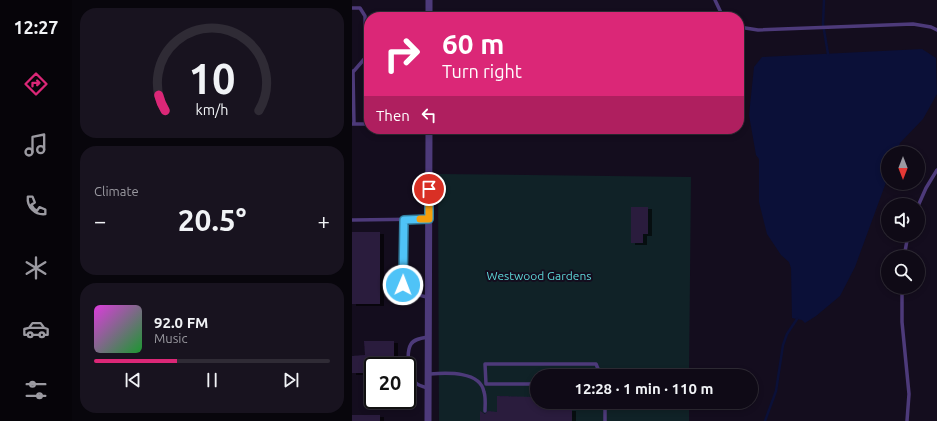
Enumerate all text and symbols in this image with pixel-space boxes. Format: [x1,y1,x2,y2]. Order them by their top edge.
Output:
text: 12:27 [13,17,59,37]
icon: right [376,28,428,80]
text: 60 m [442,28,504,59]
text: 10 [189,55,235,102]
text: Turn right [442,61,522,81]
icon: directions [22,70,50,98]
text: km/h [196,101,228,117]
icon: left [418,104,440,126]
text: Then [376,107,410,124]
icon: music [22,131,50,159]
north arrow [881,146,925,190]
map controls [881,146,925,294]
pin [412,172,446,206]
icon: arrive [418,178,440,200]
text: Climate [94,184,139,198]
icon: phone [22,192,50,220]
button: sound [881,198,925,242]
text: 20.5° [178,203,246,237]
text: − [94,208,106,233]
text: + [318,208,330,233]
button: search [881,250,925,294]
icon: climate [22,254,50,282]
position arrow [382,264,424,306]
park label: Westwood Gardens [487,269,591,282]
text: 92.0 FM [154,314,208,331]
icon: car [22,315,50,343]
text: Music [154,331,188,345]
speed limit sign: 20 [364,357,416,409]
icon: previous [122,369,144,391]
icon: pause [201,369,223,391]
icon: next [280,369,302,391]
icon: filters [22,376,50,404]
text: 12:28 · 1 min · 110 m [575,380,713,397]

